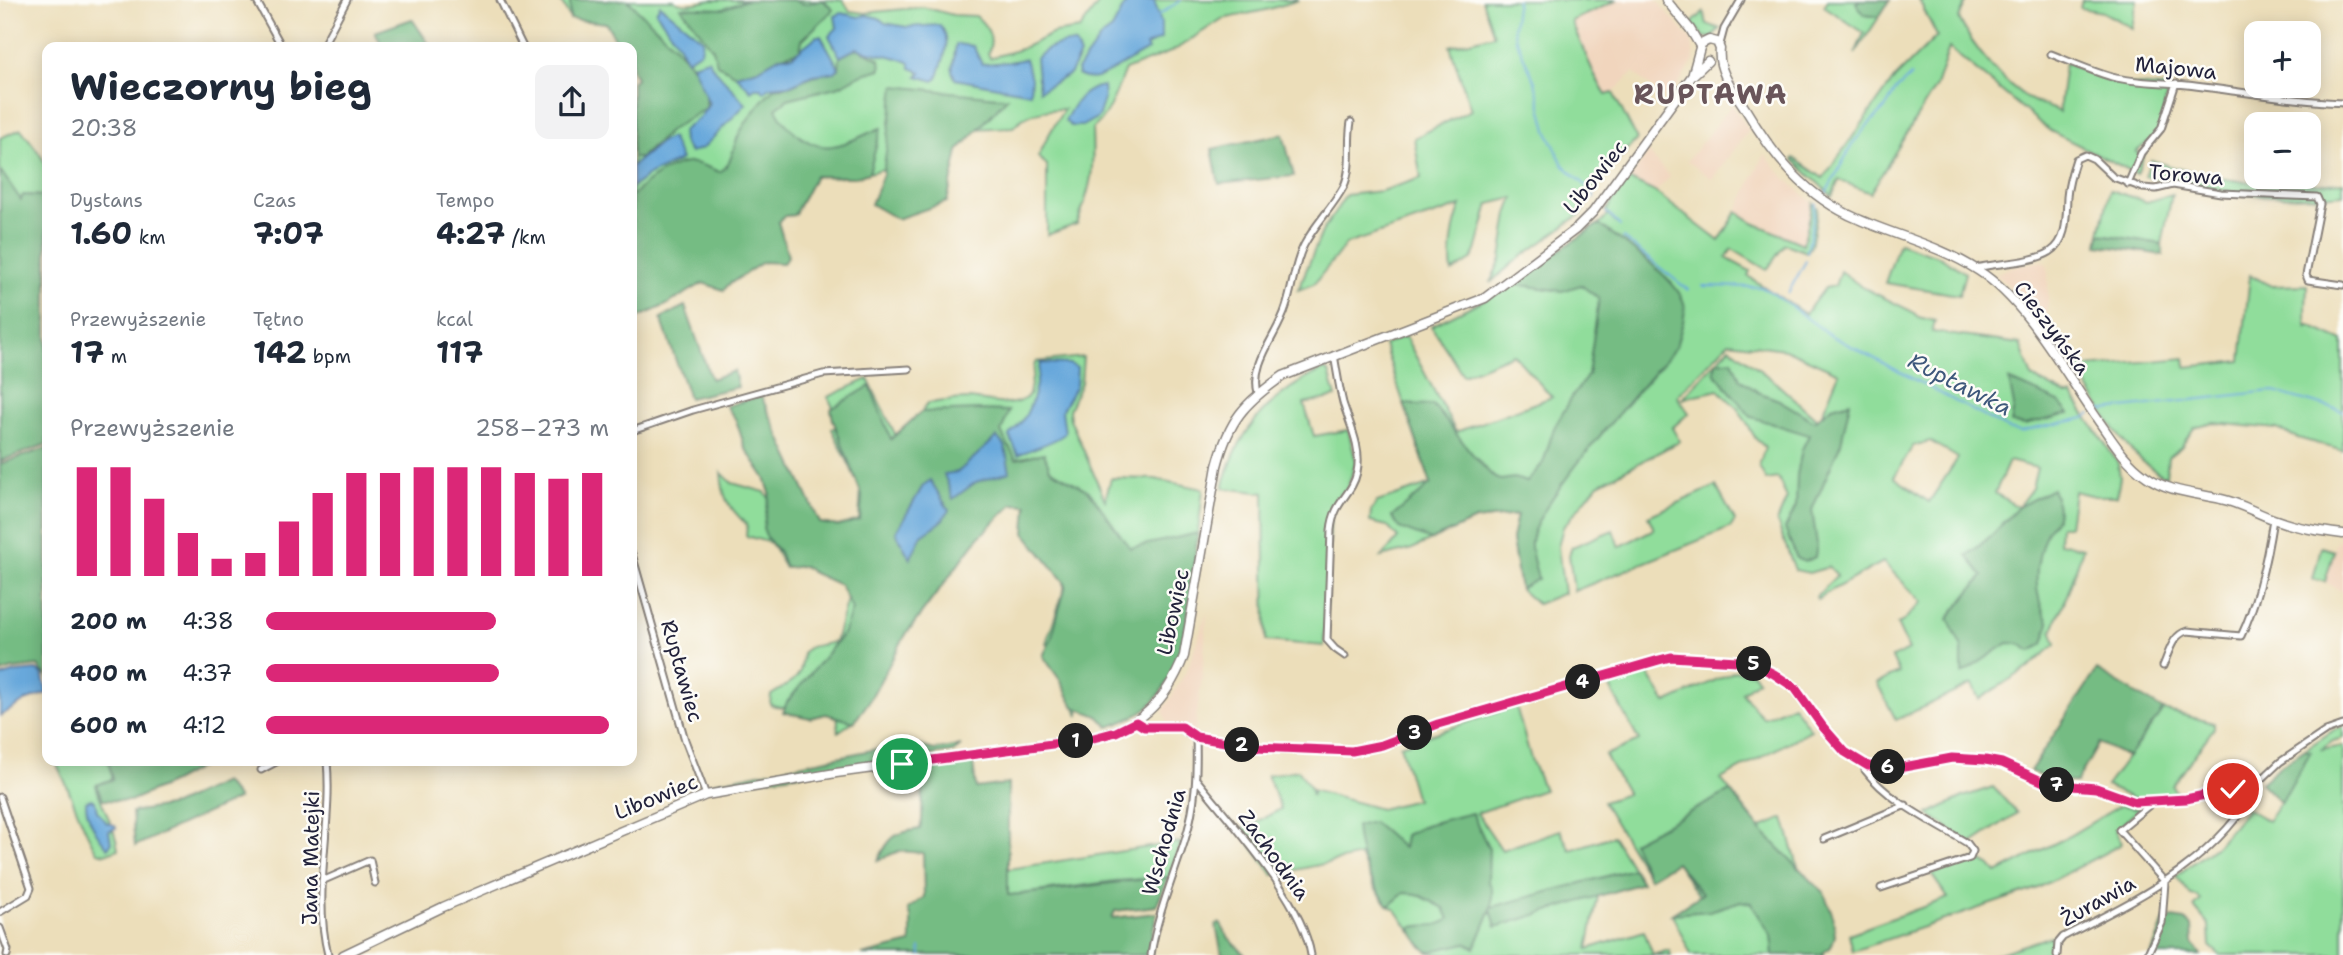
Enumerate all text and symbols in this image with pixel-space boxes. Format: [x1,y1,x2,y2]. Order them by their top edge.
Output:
map controls [2244,21,2321,189]
button: + [2244,21,2321,98]
street label: Majowa [2134,50,2218,86]
text: Wieczorny bieg [70,61,372,112]
button: share [535,65,609,139]
district label: RUPTAWA [1634,75,1788,113]
button: − [2244,112,2321,189]
text: 20:38 [70,113,138,143]
street label: Libowiec [1557,134,1633,220]
street label: Torowa [2147,158,2225,192]
text: Dystans [70,188,143,213]
text: Czas [253,188,296,213]
text: Tempo [436,188,495,213]
text: 1.60 [70,213,132,254]
text: 7:07 [253,213,324,254]
text: 4:27 [436,213,505,254]
text: km [132,225,166,250]
text: /km [505,225,546,250]
street label: Cieszyńska [2007,275,2097,381]
text: Przewyższenie [70,307,206,332]
text: Tętno [253,307,304,332]
text: kcal [436,307,473,332]
text: 17 [70,332,104,373]
text: 142 [253,332,306,373]
text: 117 [436,332,483,373]
text: m [104,344,127,369]
text: bpm [306,344,351,369]
water label: Ruptawka [1903,345,2017,423]
text: Przewyższenie [70,413,235,443]
text: 258–273 m [475,413,609,443]
street label: Libowiec [1150,566,1196,658]
text: 200 m [70,606,147,636]
text: 4:38 [182,606,234,636]
street label: Ruptawiec [654,617,710,725]
pin: 5 [1736,646,1772,682]
text: 5 [1748,651,1759,676]
text: 400 m [70,658,147,688]
text: 4:37 [182,658,232,688]
pin: 4 [1566,664,1600,700]
text: 4 [1576,669,1589,694]
text: 600 m [70,710,147,740]
text: 4:12 [182,710,226,740]
pin: 3 [1398,716,1432,750]
text: 3 [1408,720,1421,745]
pin: 1 [1058,724,1094,758]
text: 1 [1071,728,1080,753]
pin: 2 [1224,728,1260,762]
text: 2 [1235,732,1248,757]
pin [872,734,932,794]
icon: arrive [883,745,921,783]
pin: 6 [1870,750,1906,784]
text: 6 [1881,754,1894,779]
pin [2203,759,2263,819]
street label: Libowiec [610,768,702,826]
pin: 7 [2039,768,2074,802]
icon: check [2214,770,2252,808]
text: 7 [2050,772,2063,797]
street label: Wschodnia [1135,785,1193,899]
street label: Jana Matejki [296,790,326,926]
street label: Zachodnia [1232,804,1316,906]
street label: Żurawia [2055,869,2141,933]

